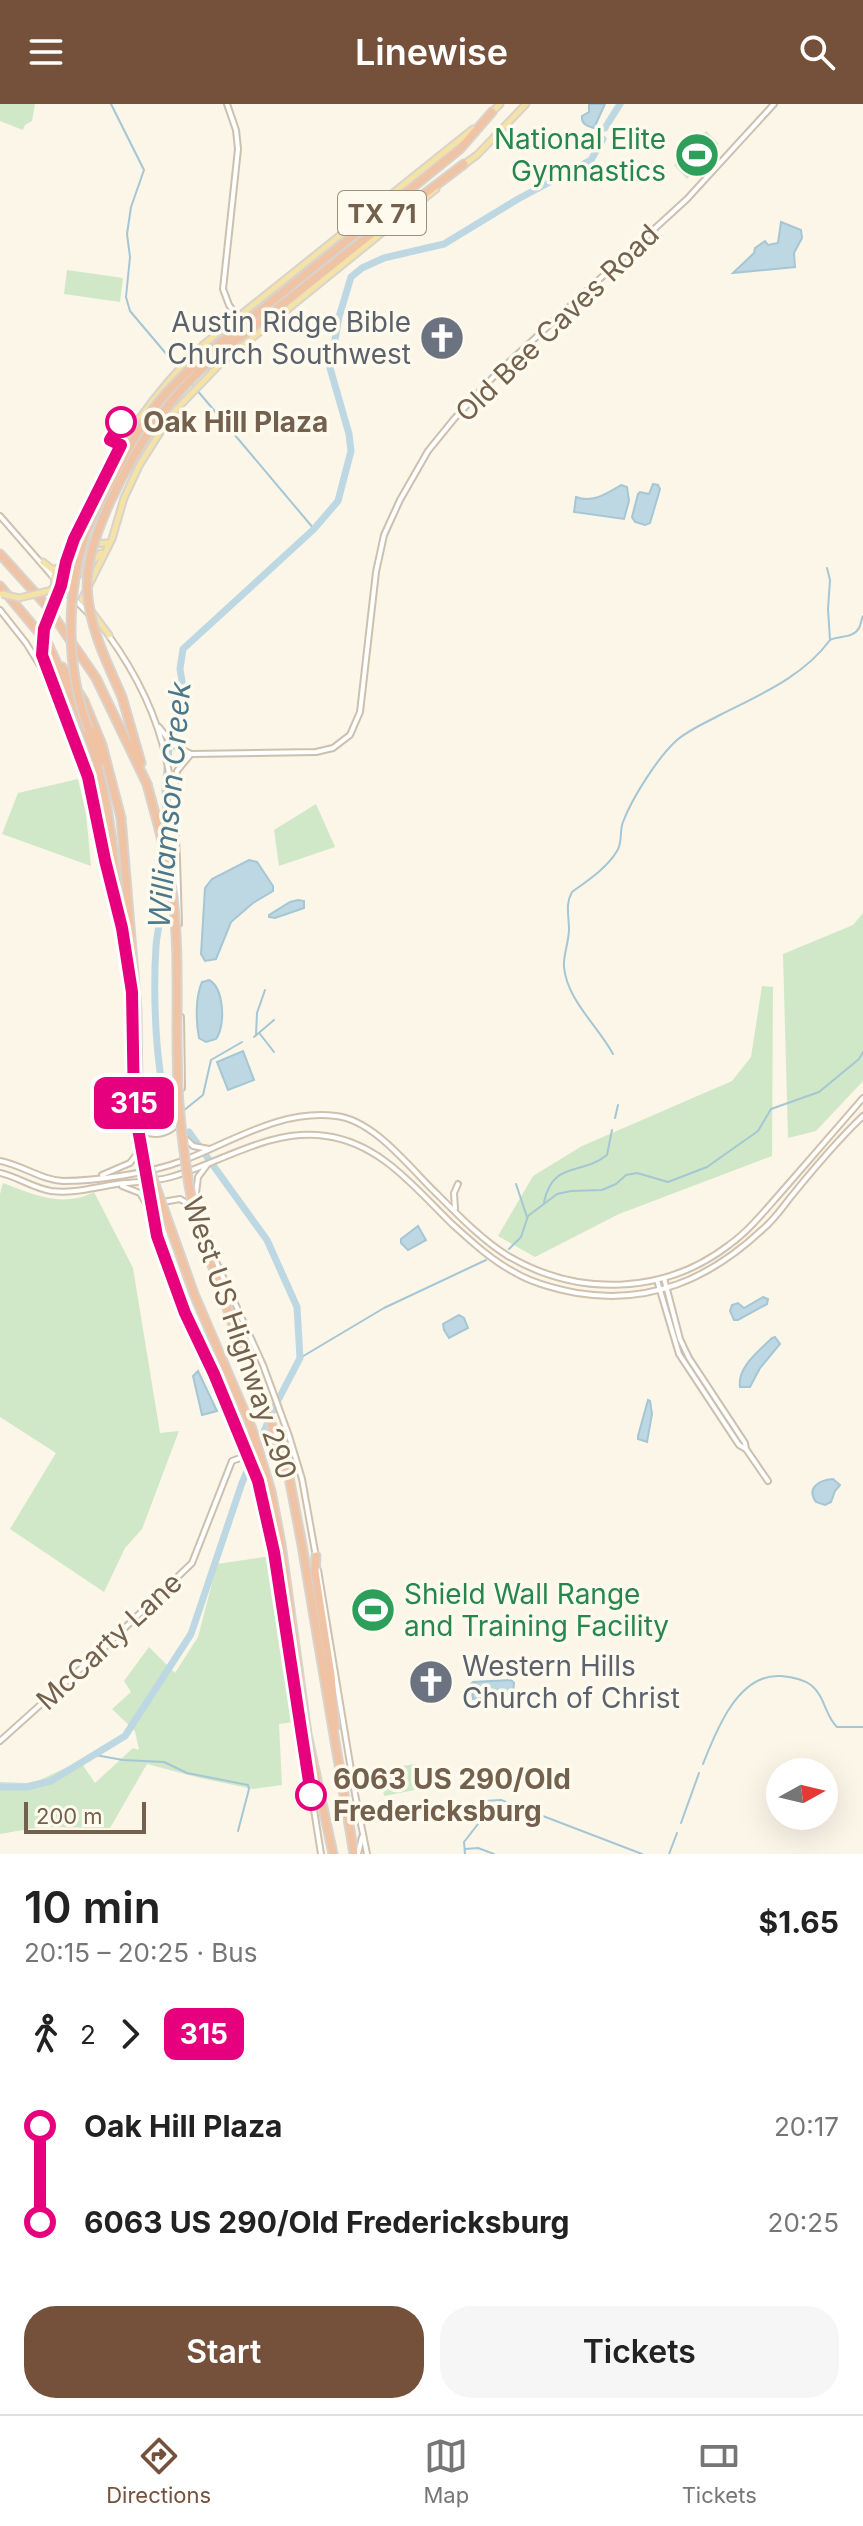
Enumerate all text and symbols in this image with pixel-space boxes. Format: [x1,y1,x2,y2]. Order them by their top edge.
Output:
icon: menu [24,30,68,74]
text: Linewise [355,30,508,74]
icon: search [795,30,839,74]
place label: National Elite Gymnastics [494,122,666,188]
sports icon: National Elite Gymnastics [673,131,721,179]
road number: TX 71 [338,191,426,235]
street label: Old Bee Caves Road [448,217,666,429]
place label: Austin Ridge Bible Church Southwest [167,305,411,371]
church icon: Austin Ridge Bible Church Southwest [418,314,466,362]
place label: Oak Hill Plaza [143,405,328,439]
marker: Oak Hill Plaza [106,407,136,437]
water label: Williamson Creek [140,680,198,930]
line badge: 315 [88,1077,180,1129]
text: 315 [110,1086,158,1120]
street label: West US Highway 290 [176,1192,304,1484]
street label: McCarty Lane [29,1565,189,1717]
place label: Shield Wall Range and Training Facility [404,1577,669,1643]
sports icon: Shield Wall Range and Training Facility [349,1586,397,1634]
place label: Western Hills Church of Christ [462,1649,680,1715]
church icon: Western Hills Church of Christ [407,1658,455,1706]
north arrow [766,1758,838,1830]
map controls [766,1758,838,1830]
place label: 6063 US 290/Old Fredericksburg [333,1762,571,1828]
marker: 6063 US 290/Old Fredericksburg [296,1780,326,1810]
scale bar [24,1798,146,1834]
text: 200 m [36,1803,103,1829]
text: 10 min [24,1880,161,1934]
text: $1.65 [759,1904,839,1940]
text: 20:15 – 20:25 · Bus [24,1937,257,1968]
icon: walk [24,2012,68,2056]
icon: forward [108,2012,152,2056]
text: 315 [180,2017,228,2051]
text: 2 [80,2019,96,2050]
text: Oak Hill Plaza [84,2108,283,2144]
text: 20:17 [774,2111,839,2142]
text: 6063 US 290/Old Fredericksburg [84,2204,570,2240]
text: 20:25 [768,2207,839,2238]
button: Start [24,2306,424,2398]
button: Tickets [440,2306,839,2398]
tab: Directions [106,2434,211,2508]
tab: Map [424,2434,469,2508]
tab: Tickets [682,2434,757,2508]

